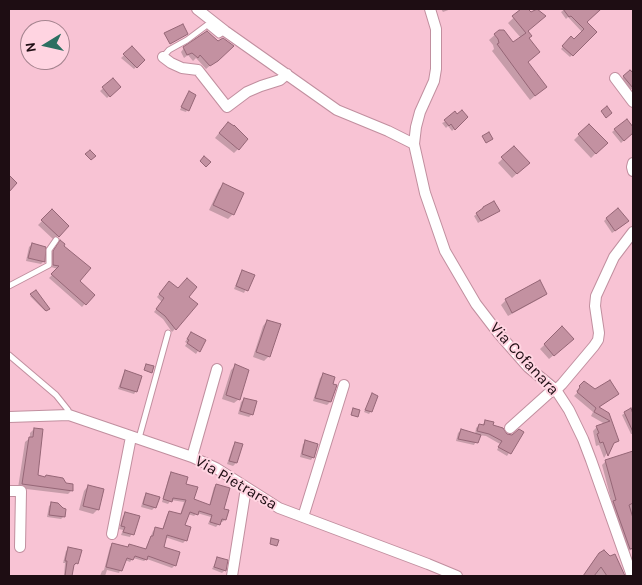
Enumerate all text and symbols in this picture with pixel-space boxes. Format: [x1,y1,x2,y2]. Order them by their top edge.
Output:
north arrow [20,20,70,70]
text: N [21,41,40,54]
street label: Via Cofanara [486,319,562,399]
street label: Via Pietrarsa [191,452,281,514]

